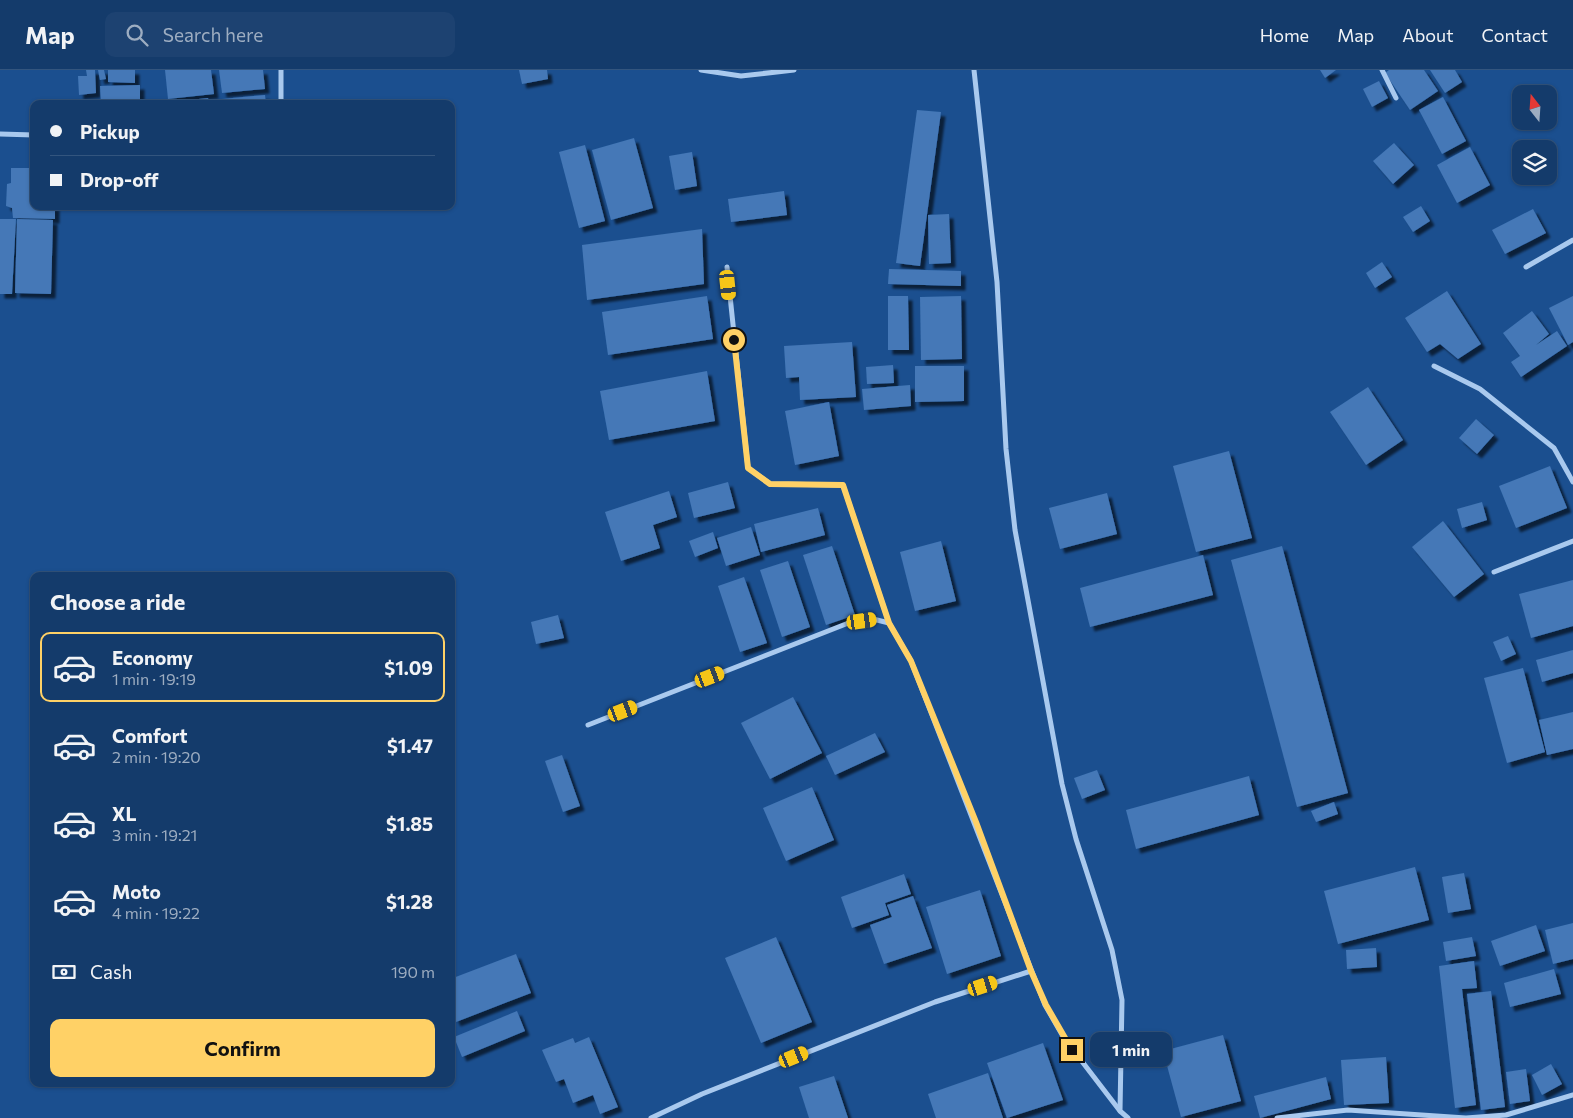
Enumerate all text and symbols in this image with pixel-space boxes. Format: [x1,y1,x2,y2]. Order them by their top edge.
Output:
search box [105,12,455,57]
text: Map [25,20,75,49]
icon: search [123,21,151,49]
text: Search here [163,23,263,46]
text: Home [1260,24,1309,46]
text: Map [1337,24,1374,46]
text: About [1402,24,1454,46]
text: Contact [1482,24,1548,46]
north arrow [1512,85,1558,130]
map controls [1512,85,1557,185]
text: Pickup [80,120,140,143]
button: layers [1512,140,1557,185]
text: Drop-off [80,168,159,191]
car [718,269,737,301]
route start [723,329,745,351]
text: Choose a ride [50,588,185,615]
car [846,611,877,631]
icon: car [52,645,97,690]
text: Economy [112,646,193,669]
text: $1.09 [384,656,433,679]
car [693,665,726,689]
text: 1 min · 19:19 [112,669,196,688]
car [606,699,639,723]
icon: car [52,723,97,768]
text: Comfort [112,724,188,747]
text: $1.47 [387,734,433,757]
text: 2 min · 19:20 [112,747,201,766]
icon: car [52,801,97,846]
text: XL [112,802,137,825]
text: $1.85 [386,812,433,835]
text: 3 min · 19:21 [112,825,197,844]
icon: car [52,879,97,924]
text: Moto [112,880,161,903]
text: $1.28 [386,890,433,913]
text: 4 min · 19:22 [112,903,200,922]
icon: cash [50,958,78,986]
text: Cash [90,960,132,983]
text: 190 m [391,962,435,981]
car [966,974,999,998]
button: Confirm [50,1019,435,1077]
callout: 1 min [1090,1032,1172,1068]
route end [1061,1039,1083,1061]
text: 1 min [1112,1040,1150,1059]
car [777,1044,810,1070]

